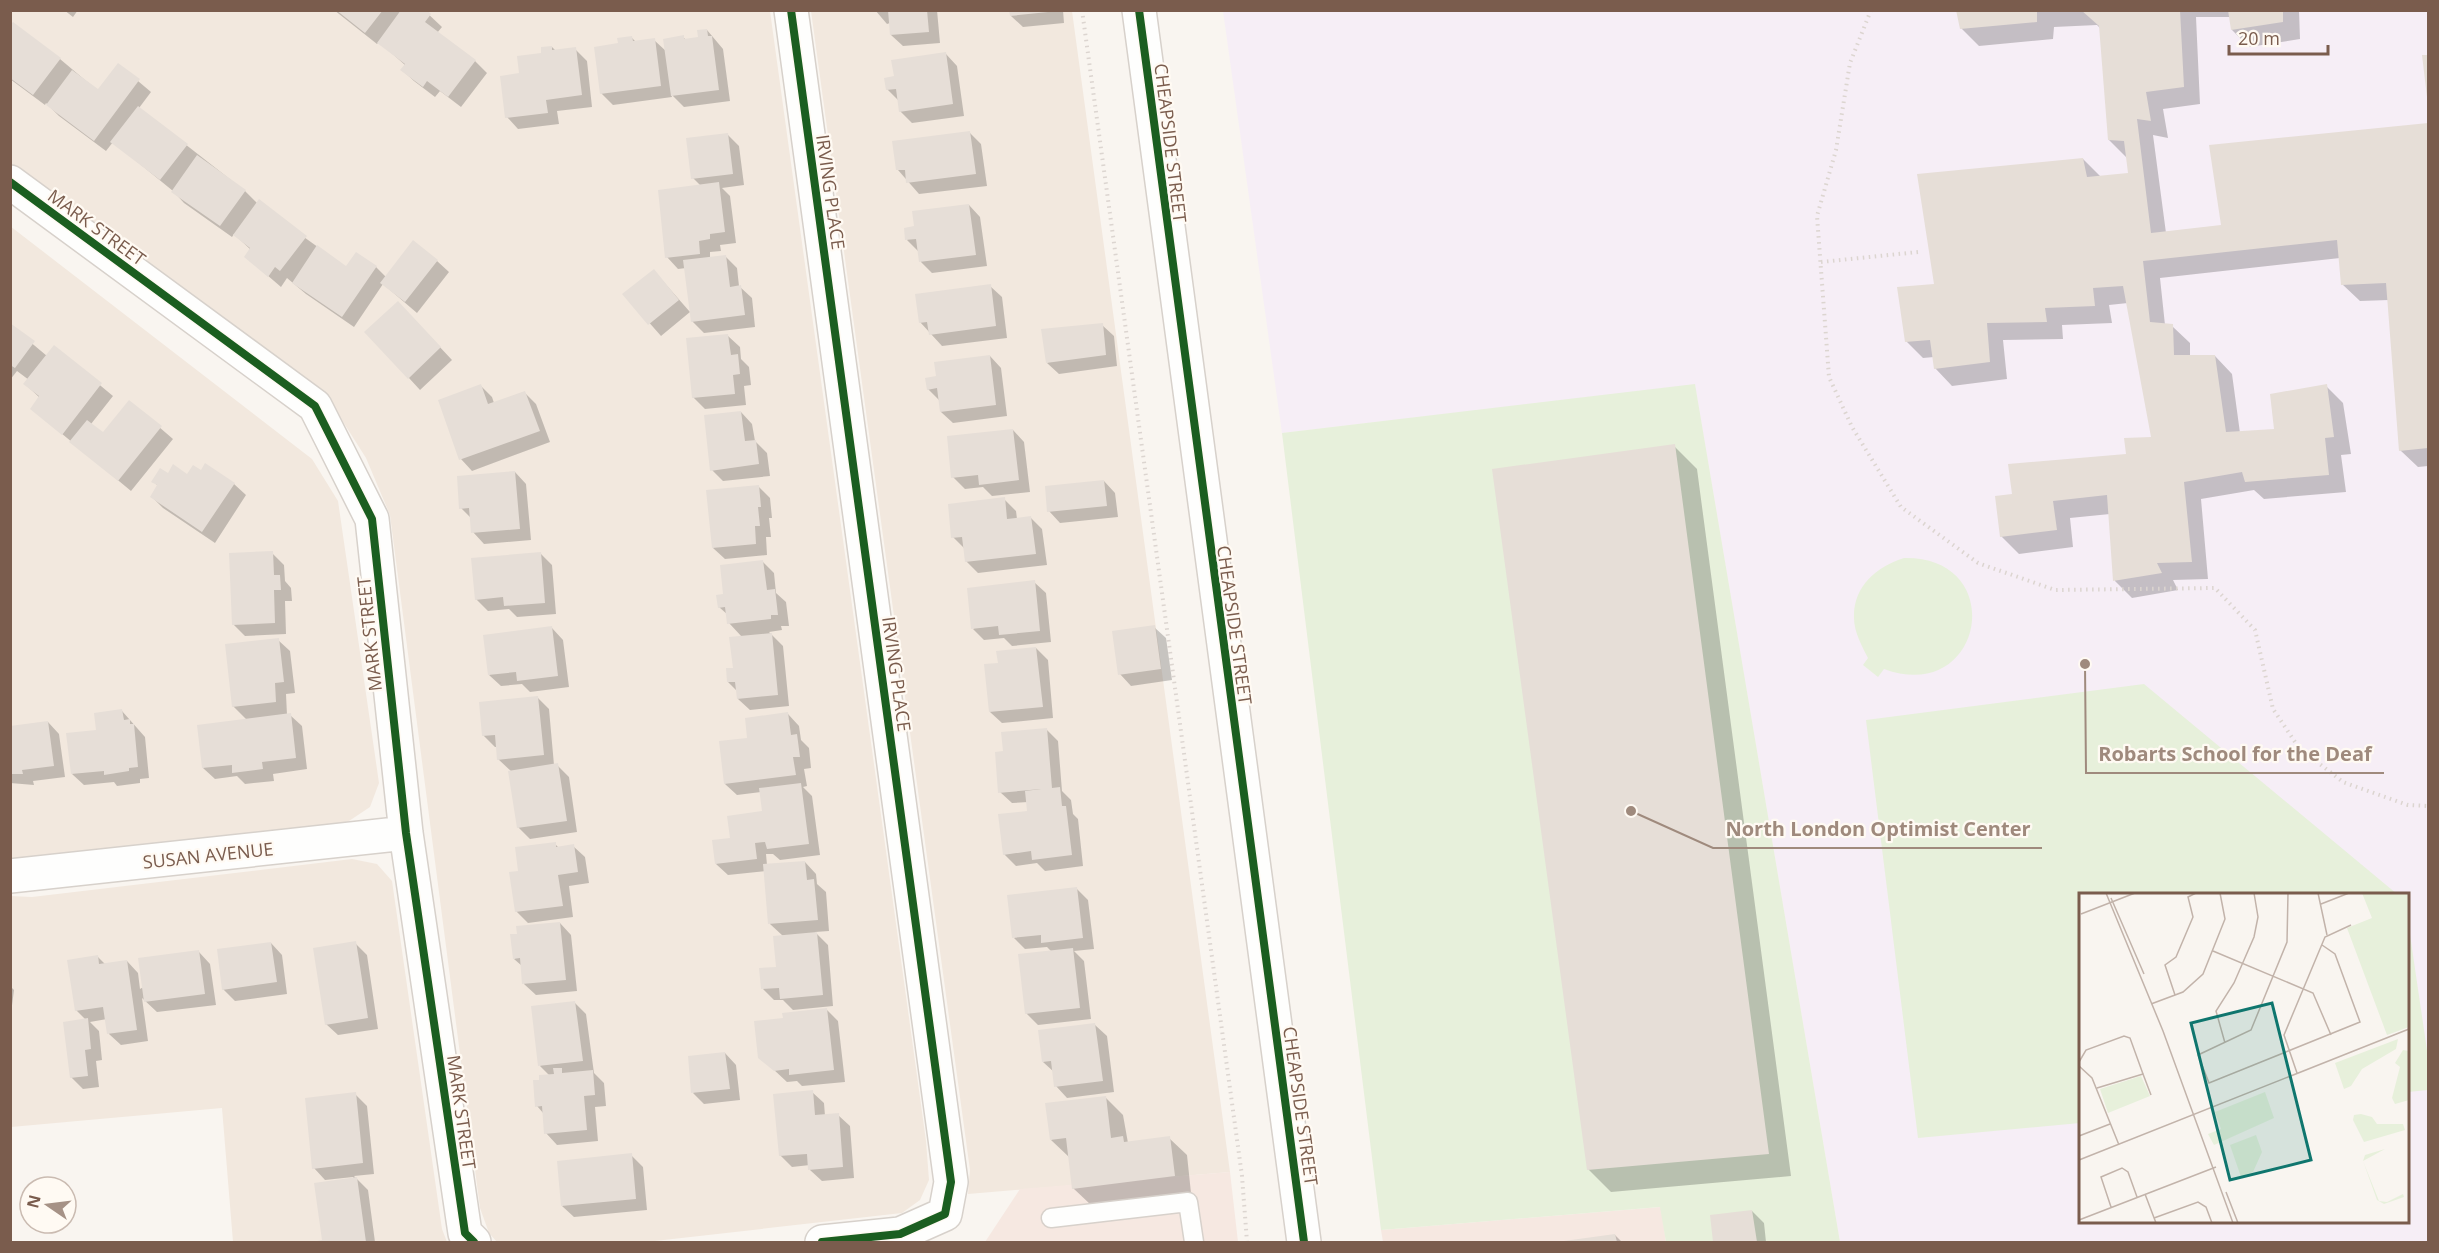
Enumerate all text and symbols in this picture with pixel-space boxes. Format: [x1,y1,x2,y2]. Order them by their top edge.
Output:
scale bar [2229,18,2328,56]
text: 20 m [2238,26,2280,50]
street label: CHEAPSIDE STREET [1149,62,1193,224]
street label: IRVING PLACE [811,133,851,251]
street label: MARK STREET [43,183,151,271]
street label: CHEAPSIDE STREET [1212,544,1258,706]
street label: MARK STREET [351,575,387,693]
street label: IRVING PLACE [877,615,917,733]
callout: Robarts School for the Deaf [2086,735,2384,773]
text: Robarts School for the Deaf [2098,740,2373,767]
callout: North London Optimist Center [1713,810,2042,848]
text: North London Optimist Center [1725,815,2031,842]
street label: SUSAN AVENUE [141,836,275,874]
inset map [2079,893,2409,1223]
street label: CHEAPSIDE STREET [1278,1025,1324,1187]
street label: MARK STREET [442,1053,482,1171]
north arrow [18,1175,78,1235]
text: N [21,1192,46,1210]

